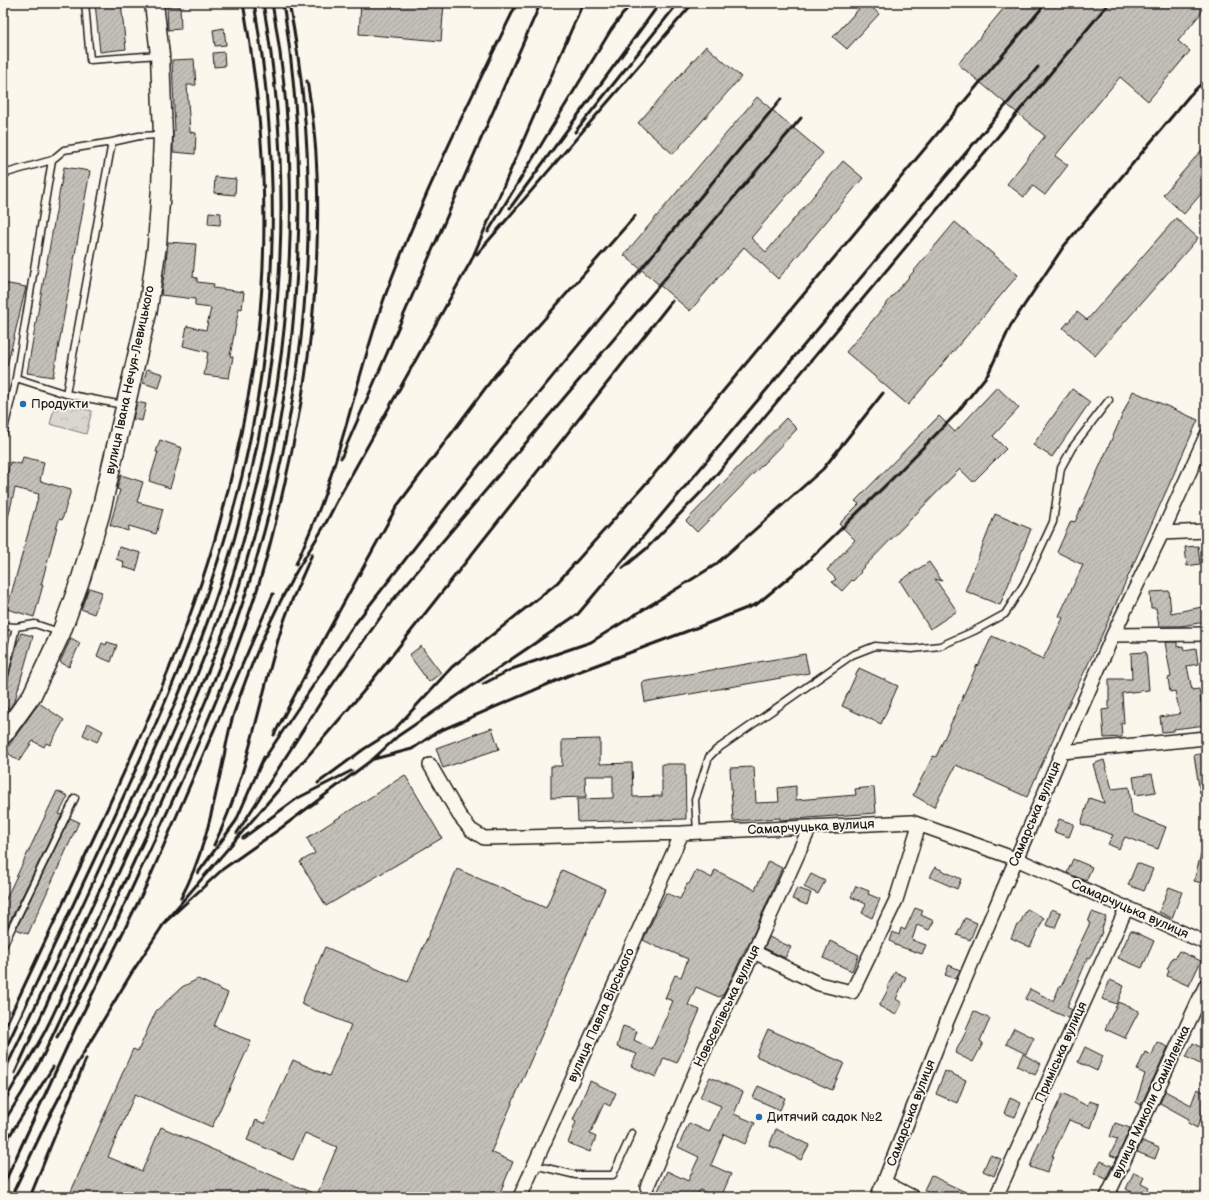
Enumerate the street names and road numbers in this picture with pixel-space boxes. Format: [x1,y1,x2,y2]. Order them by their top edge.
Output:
street label: вулиця Івана Нечуя-Левицького [102,284,158,476]
street label: Самарська вулиця [1006,759,1064,869]
street label: Самарчуцька вулиця [747,816,875,838]
street label: Самарчуцька вулиця [1069,876,1191,942]
street label: Новоселівська вулиця [690,942,764,1070]
street label: вулиця Павла Вірського [564,945,638,1085]
street label: Приміська вулиця [1032,999,1090,1105]
street label: вулиця Миколи Самійленка [1108,1022,1194,1181]
street label: Самарська вулиця [883,1057,939,1169]

